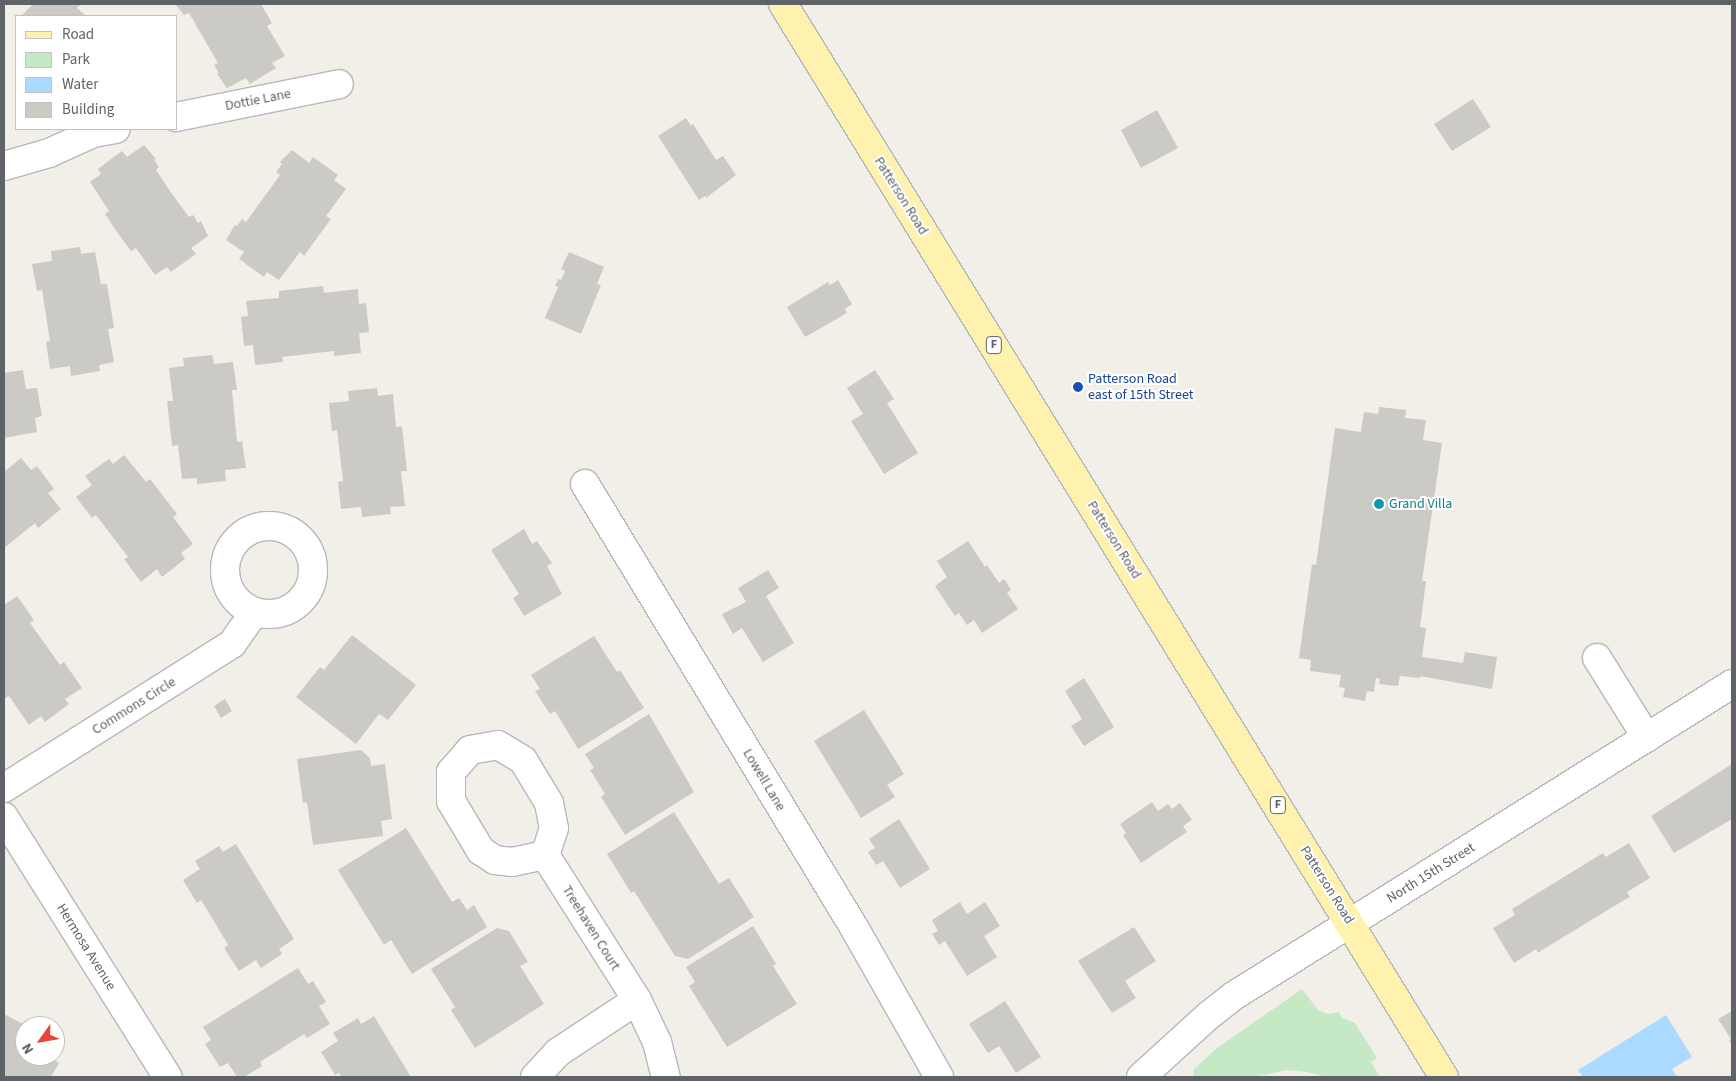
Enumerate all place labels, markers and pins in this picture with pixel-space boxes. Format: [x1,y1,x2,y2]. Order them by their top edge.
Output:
place label: Patterson Road east of 15th Street [1088,371,1194,404]
marker: Patterson Road east of 15th Street [1072,381,1084,393]
place label: Grand Villa [1389,496,1452,512]
marker: Grand Villa [1373,498,1385,510]

